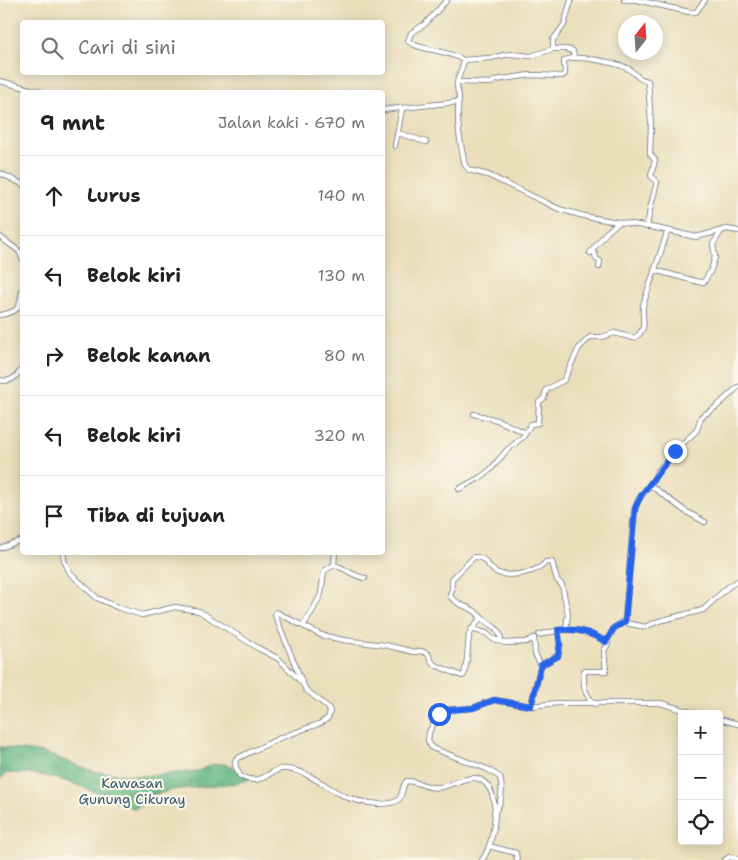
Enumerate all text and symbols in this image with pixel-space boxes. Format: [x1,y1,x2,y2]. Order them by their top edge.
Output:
north arrow [618,15,663,60]
search box [20,20,385,75]
icon: search [38,34,66,62]
text: Cari di sini [78,35,176,60]
text: 9 mnt [40,109,105,137]
text: Jalan kaki · 670 m [218,112,365,133]
icon: ahead [40,182,68,210]
text: Lurus [87,183,141,208]
text: 140 m [318,185,365,206]
icon: left [40,262,68,290]
text: Belok kiri [87,263,181,288]
text: 130 m [318,265,365,286]
icon: right [40,342,68,370]
text: Belok kanan [87,343,211,368]
text: 80 m [324,345,365,366]
icon: left [40,422,68,450]
text: Belok kiri [87,423,181,448]
text: 320 m [314,425,365,446]
route end [664,440,687,463]
icon: arrive [40,502,68,530]
text: Tiba di tujuan [87,503,225,528]
route start [428,703,451,726]
map controls [678,710,723,845]
button: + [678,710,723,755]
button: − [678,755,723,800]
park label: Kawasan Gunung Cikuray [78,774,186,808]
button: locate [678,800,723,845]

